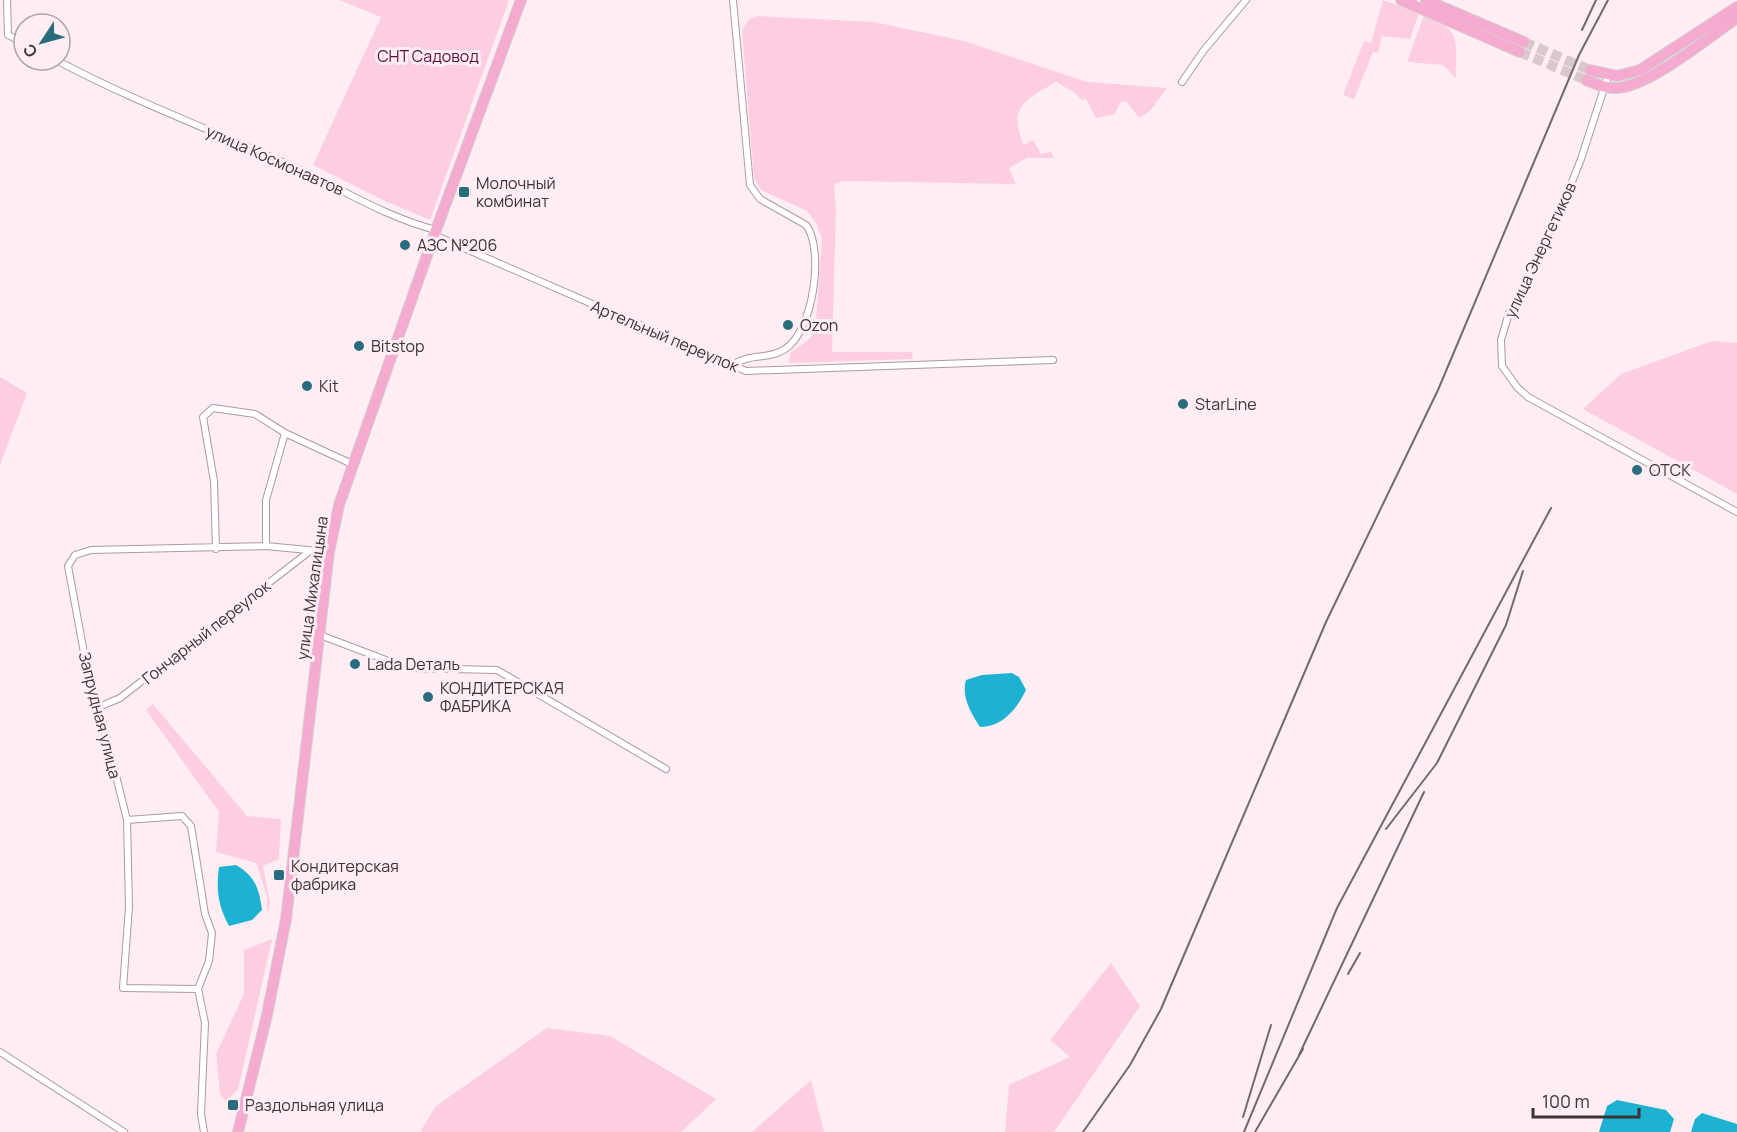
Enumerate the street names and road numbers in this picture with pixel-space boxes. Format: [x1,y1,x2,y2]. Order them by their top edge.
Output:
street label: улица Космонавтов [202,120,348,201]
street label: улица Энергетиков [1499,178,1581,322]
street label: Артельный переулок [588,295,743,378]
street label: улица Михалицына [291,515,333,661]
street label: Гончарный переулок [137,574,276,689]
street label: Запрудная улица [74,649,126,781]

